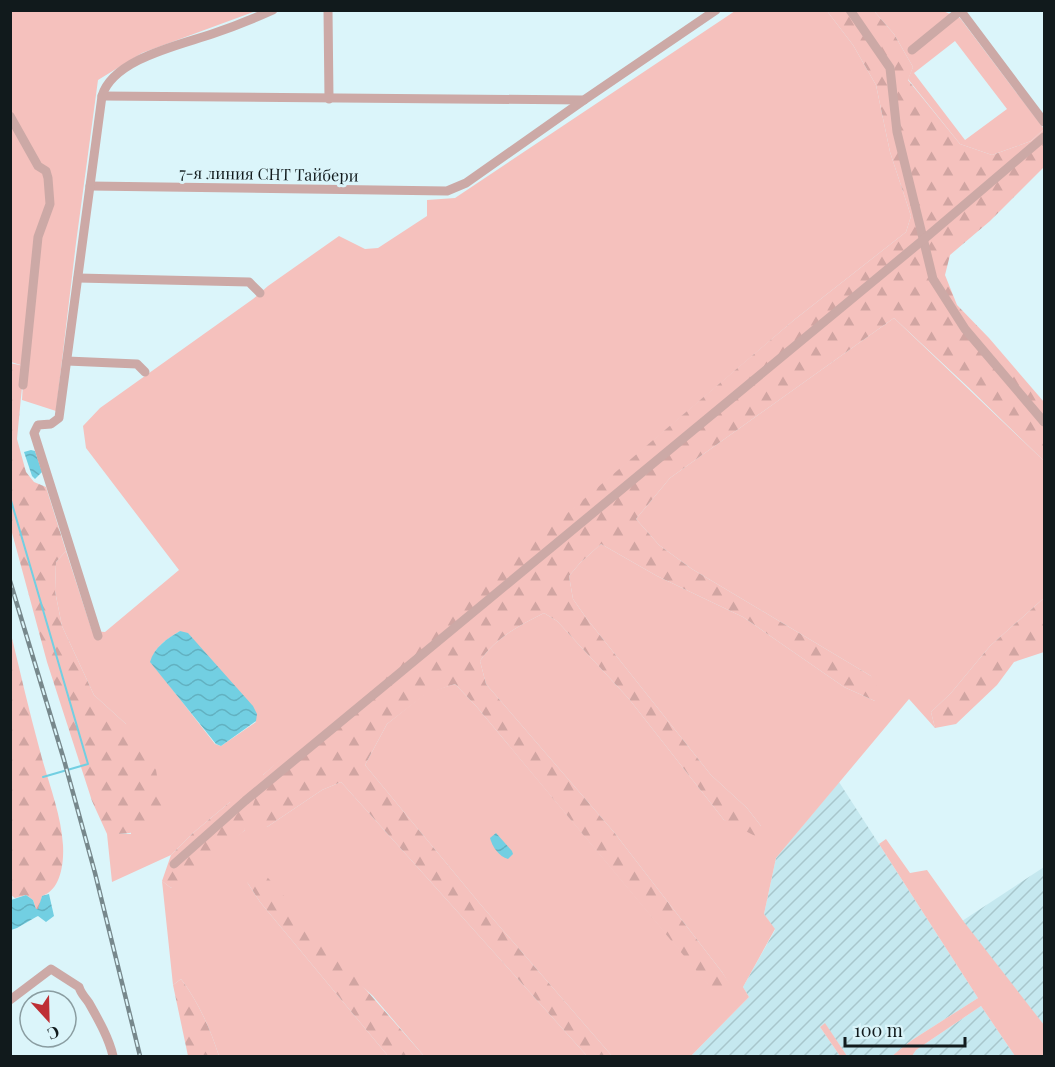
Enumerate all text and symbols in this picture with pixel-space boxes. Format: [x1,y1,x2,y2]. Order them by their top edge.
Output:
street label: 7-я линия СНТ Тайбери [179,161,359,186]
north arrow [18,989,78,1049]
scale bar [845,1010,965,1048]
text: 100 m [854,1018,903,1042]
text: С [45,1022,63,1045]

